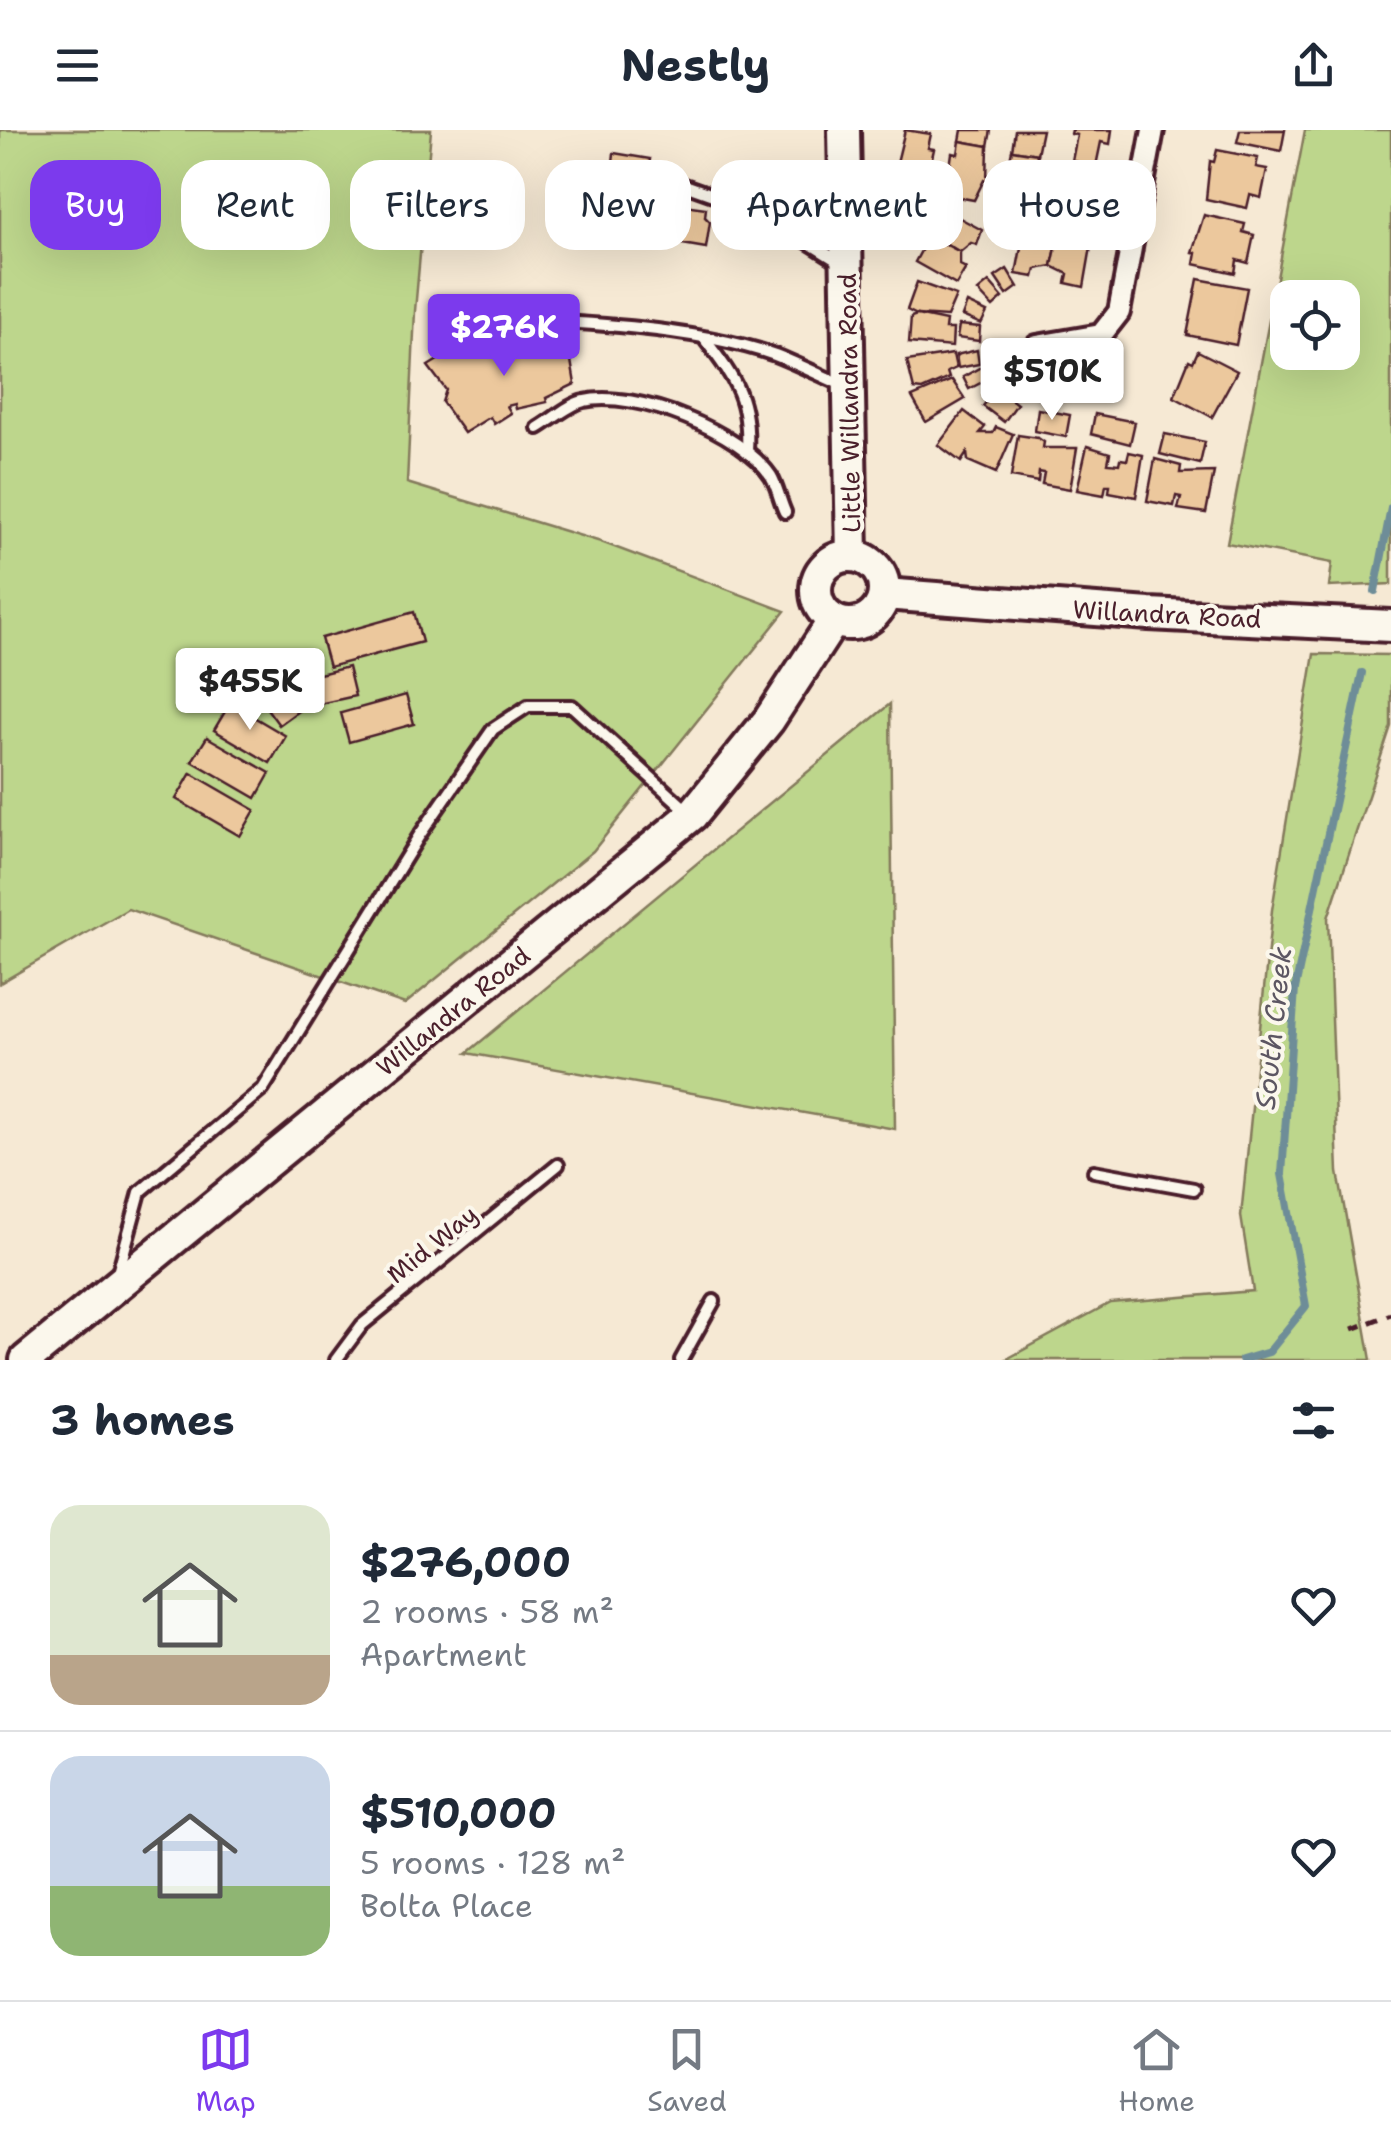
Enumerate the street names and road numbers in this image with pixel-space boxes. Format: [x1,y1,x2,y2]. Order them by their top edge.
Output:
street label: Little Willandra Road [830,273,868,533]
street label: Willandra Road [1072,592,1262,636]
street label: Willandra Road [369,938,537,1084]
street label: Mid Way [379,1197,485,1291]

